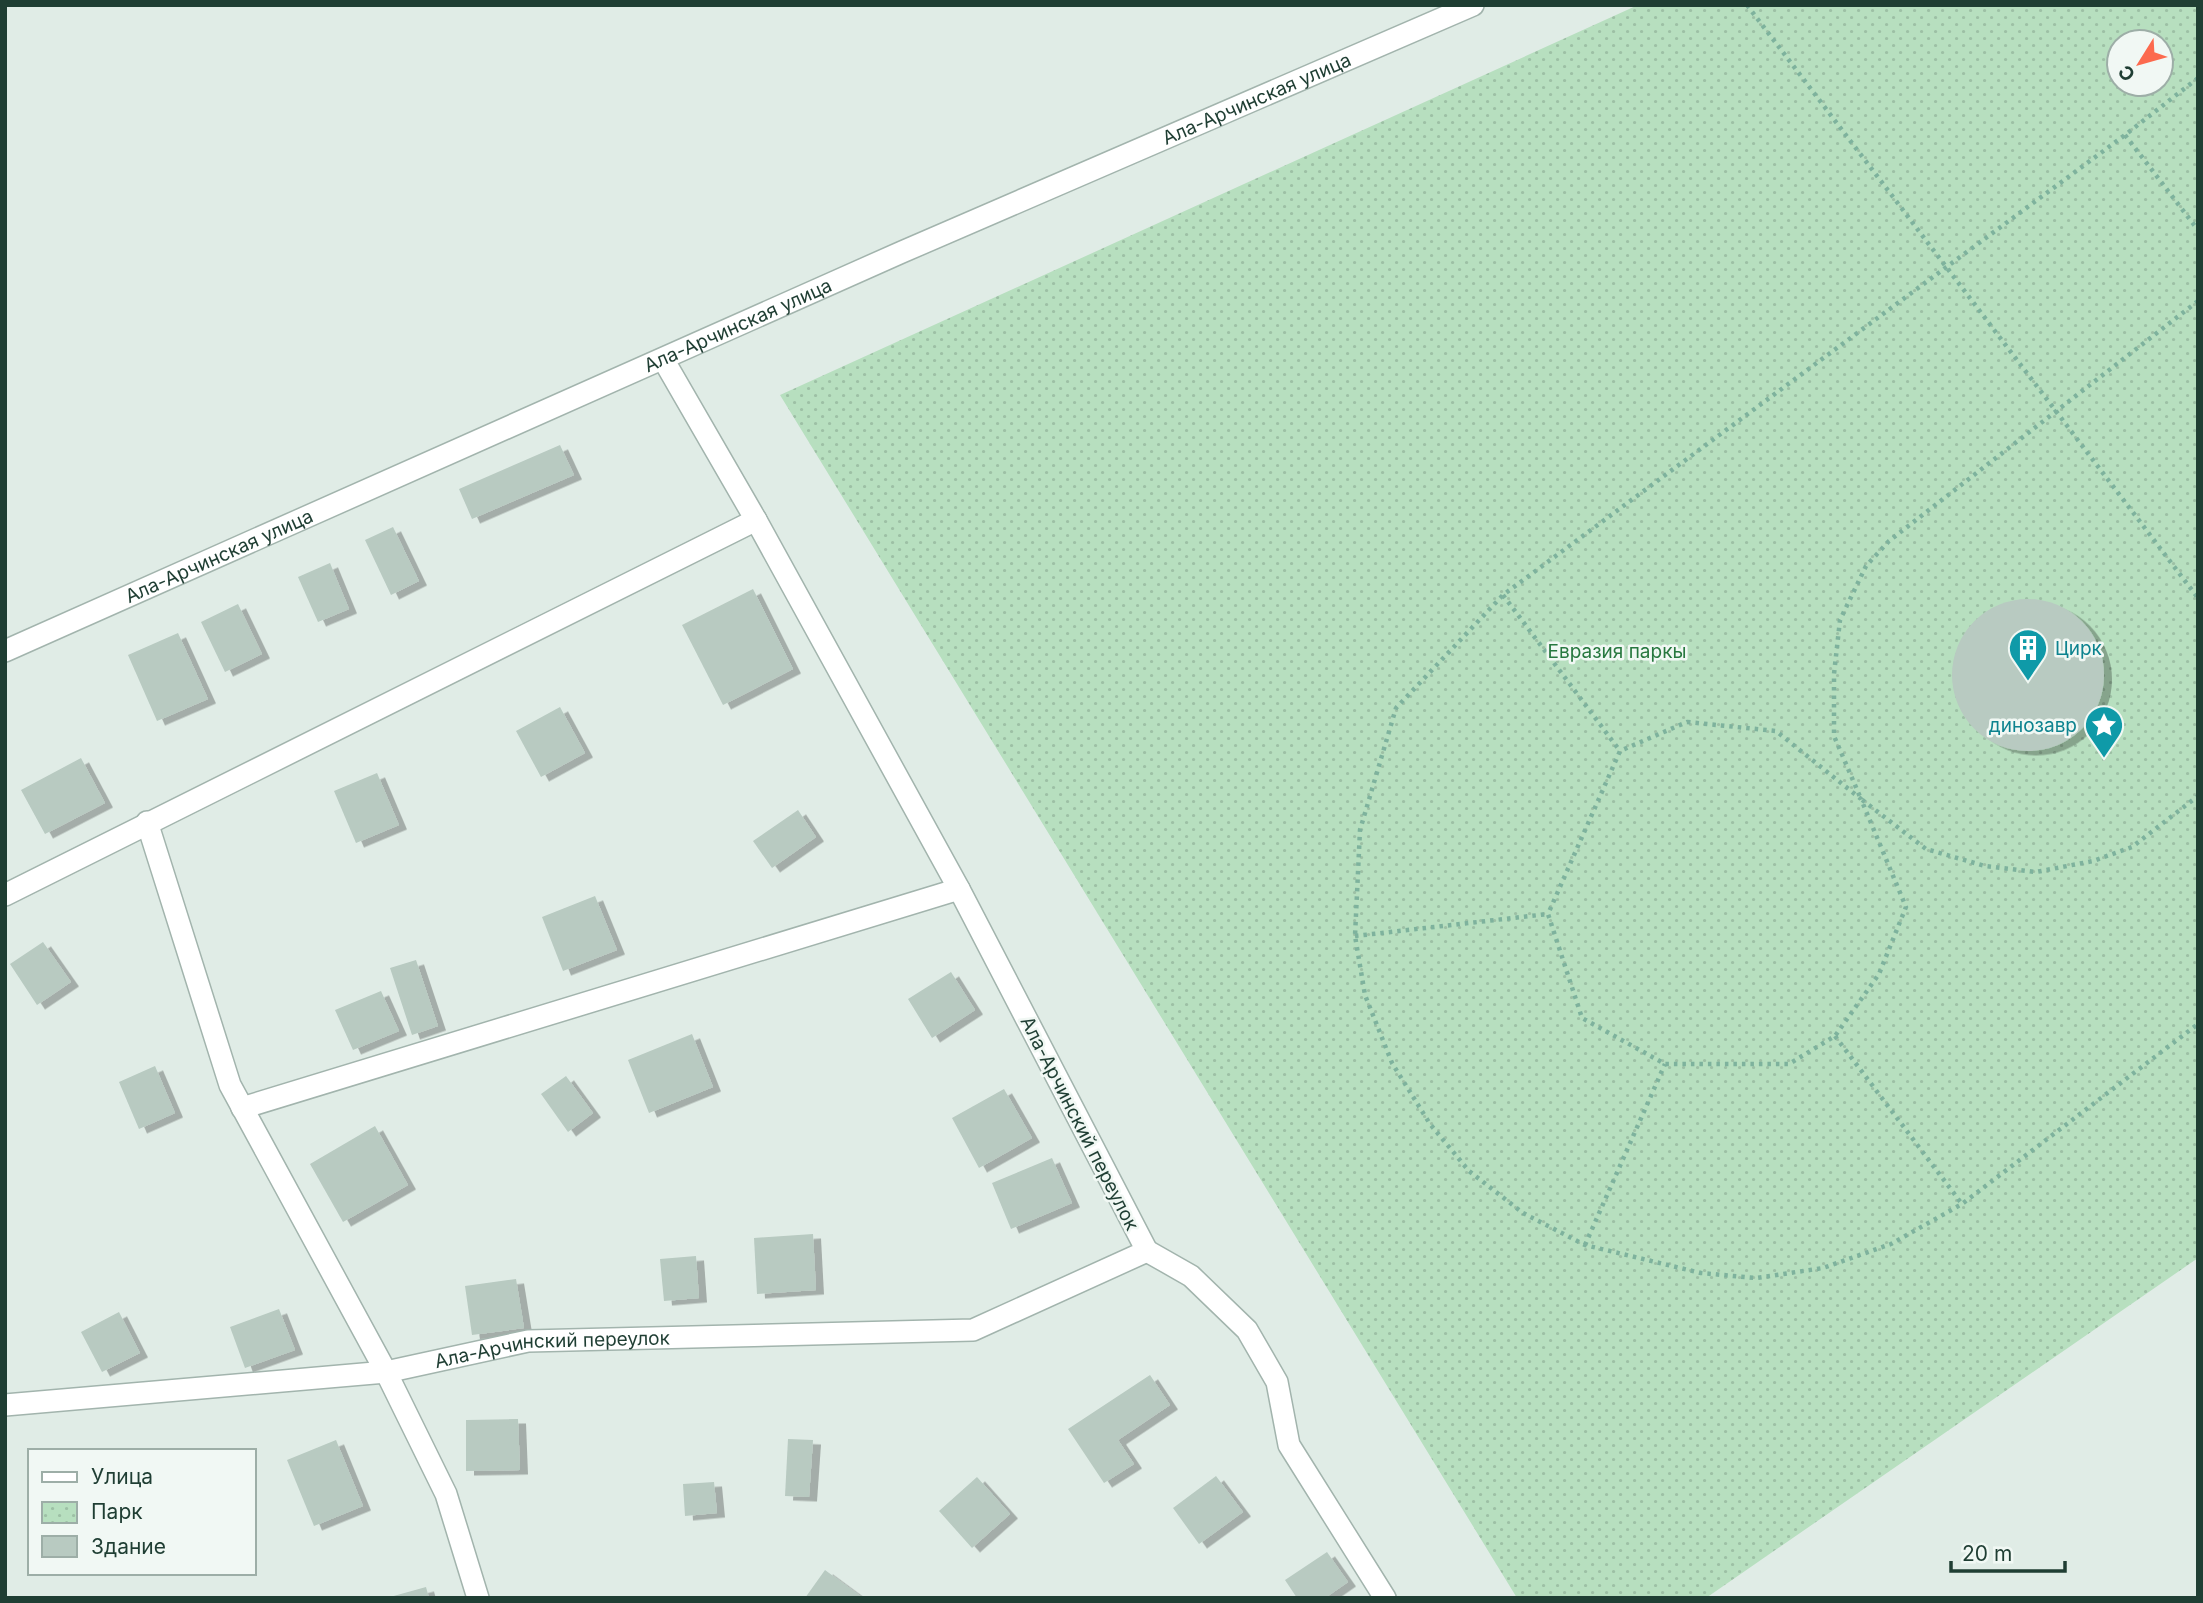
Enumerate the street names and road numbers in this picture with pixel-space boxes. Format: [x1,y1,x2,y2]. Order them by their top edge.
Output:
street label: Ала-Арчинская улица [1159,48,1354,150]
street label: Ала-Арчинская улица [641,274,835,377]
street label: Ала-Арчинская улица [122,505,316,608]
street label: Ала-Арчинский переулок [1015,1012,1144,1235]
street label: Ала-Арчинский переулок [432,1326,671,1373]

